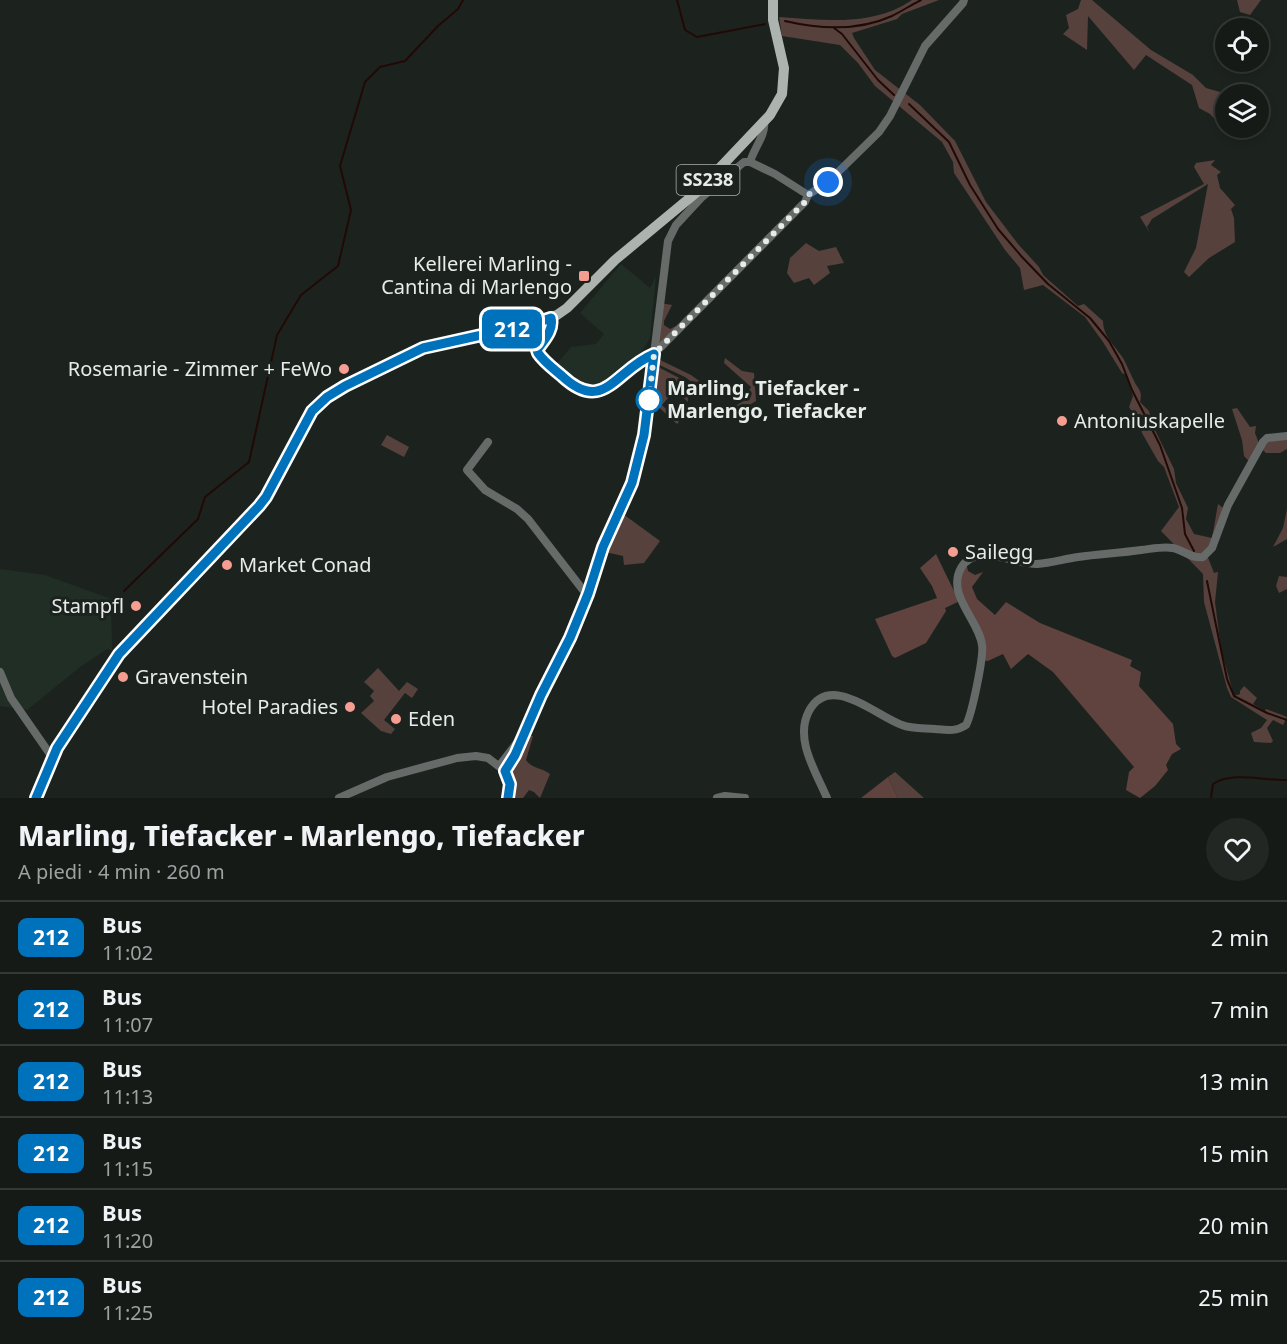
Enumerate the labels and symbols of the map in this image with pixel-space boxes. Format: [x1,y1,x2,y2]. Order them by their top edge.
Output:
road number: SS238 [676,165,740,195]
your location [813,167,843,197]
place label: Kellerei Marling - Cantina di Marlengo [381,250,572,300]
marker: Kellerei Marling - Cantina di Marlengo [577,269,591,283]
line badge: 212 [478,310,546,348]
place label: Rosemarie - Zimmer + FeWo [68,355,332,382]
marker: Rosemarie - Zimmer + FeWo [337,362,351,376]
place label: Marling, Tiefacker - Marlengo, Tiefacker [667,374,867,424]
marker: Marling, Tiefacker - Marlengo, Tiefacker [636,387,662,413]
place label: Antoniuskapelle [1074,407,1225,434]
marker: Antoniuskapelle [1055,414,1069,428]
place label: Sailegg [965,538,1033,565]
marker: Sailegg [946,545,960,559]
place label: Market Conad [239,551,372,578]
marker: Market Conad [220,558,234,572]
place label: Stampfl [52,592,124,619]
marker: Stampfl [129,599,143,613]
place label: Gravenstein [135,663,248,690]
marker: Gravenstein [116,670,130,684]
place label: Hotel Paradies [202,693,338,720]
marker: Hotel Paradies [343,700,357,714]
place label: Eden [408,705,455,732]
marker: Eden [389,712,403,726]

